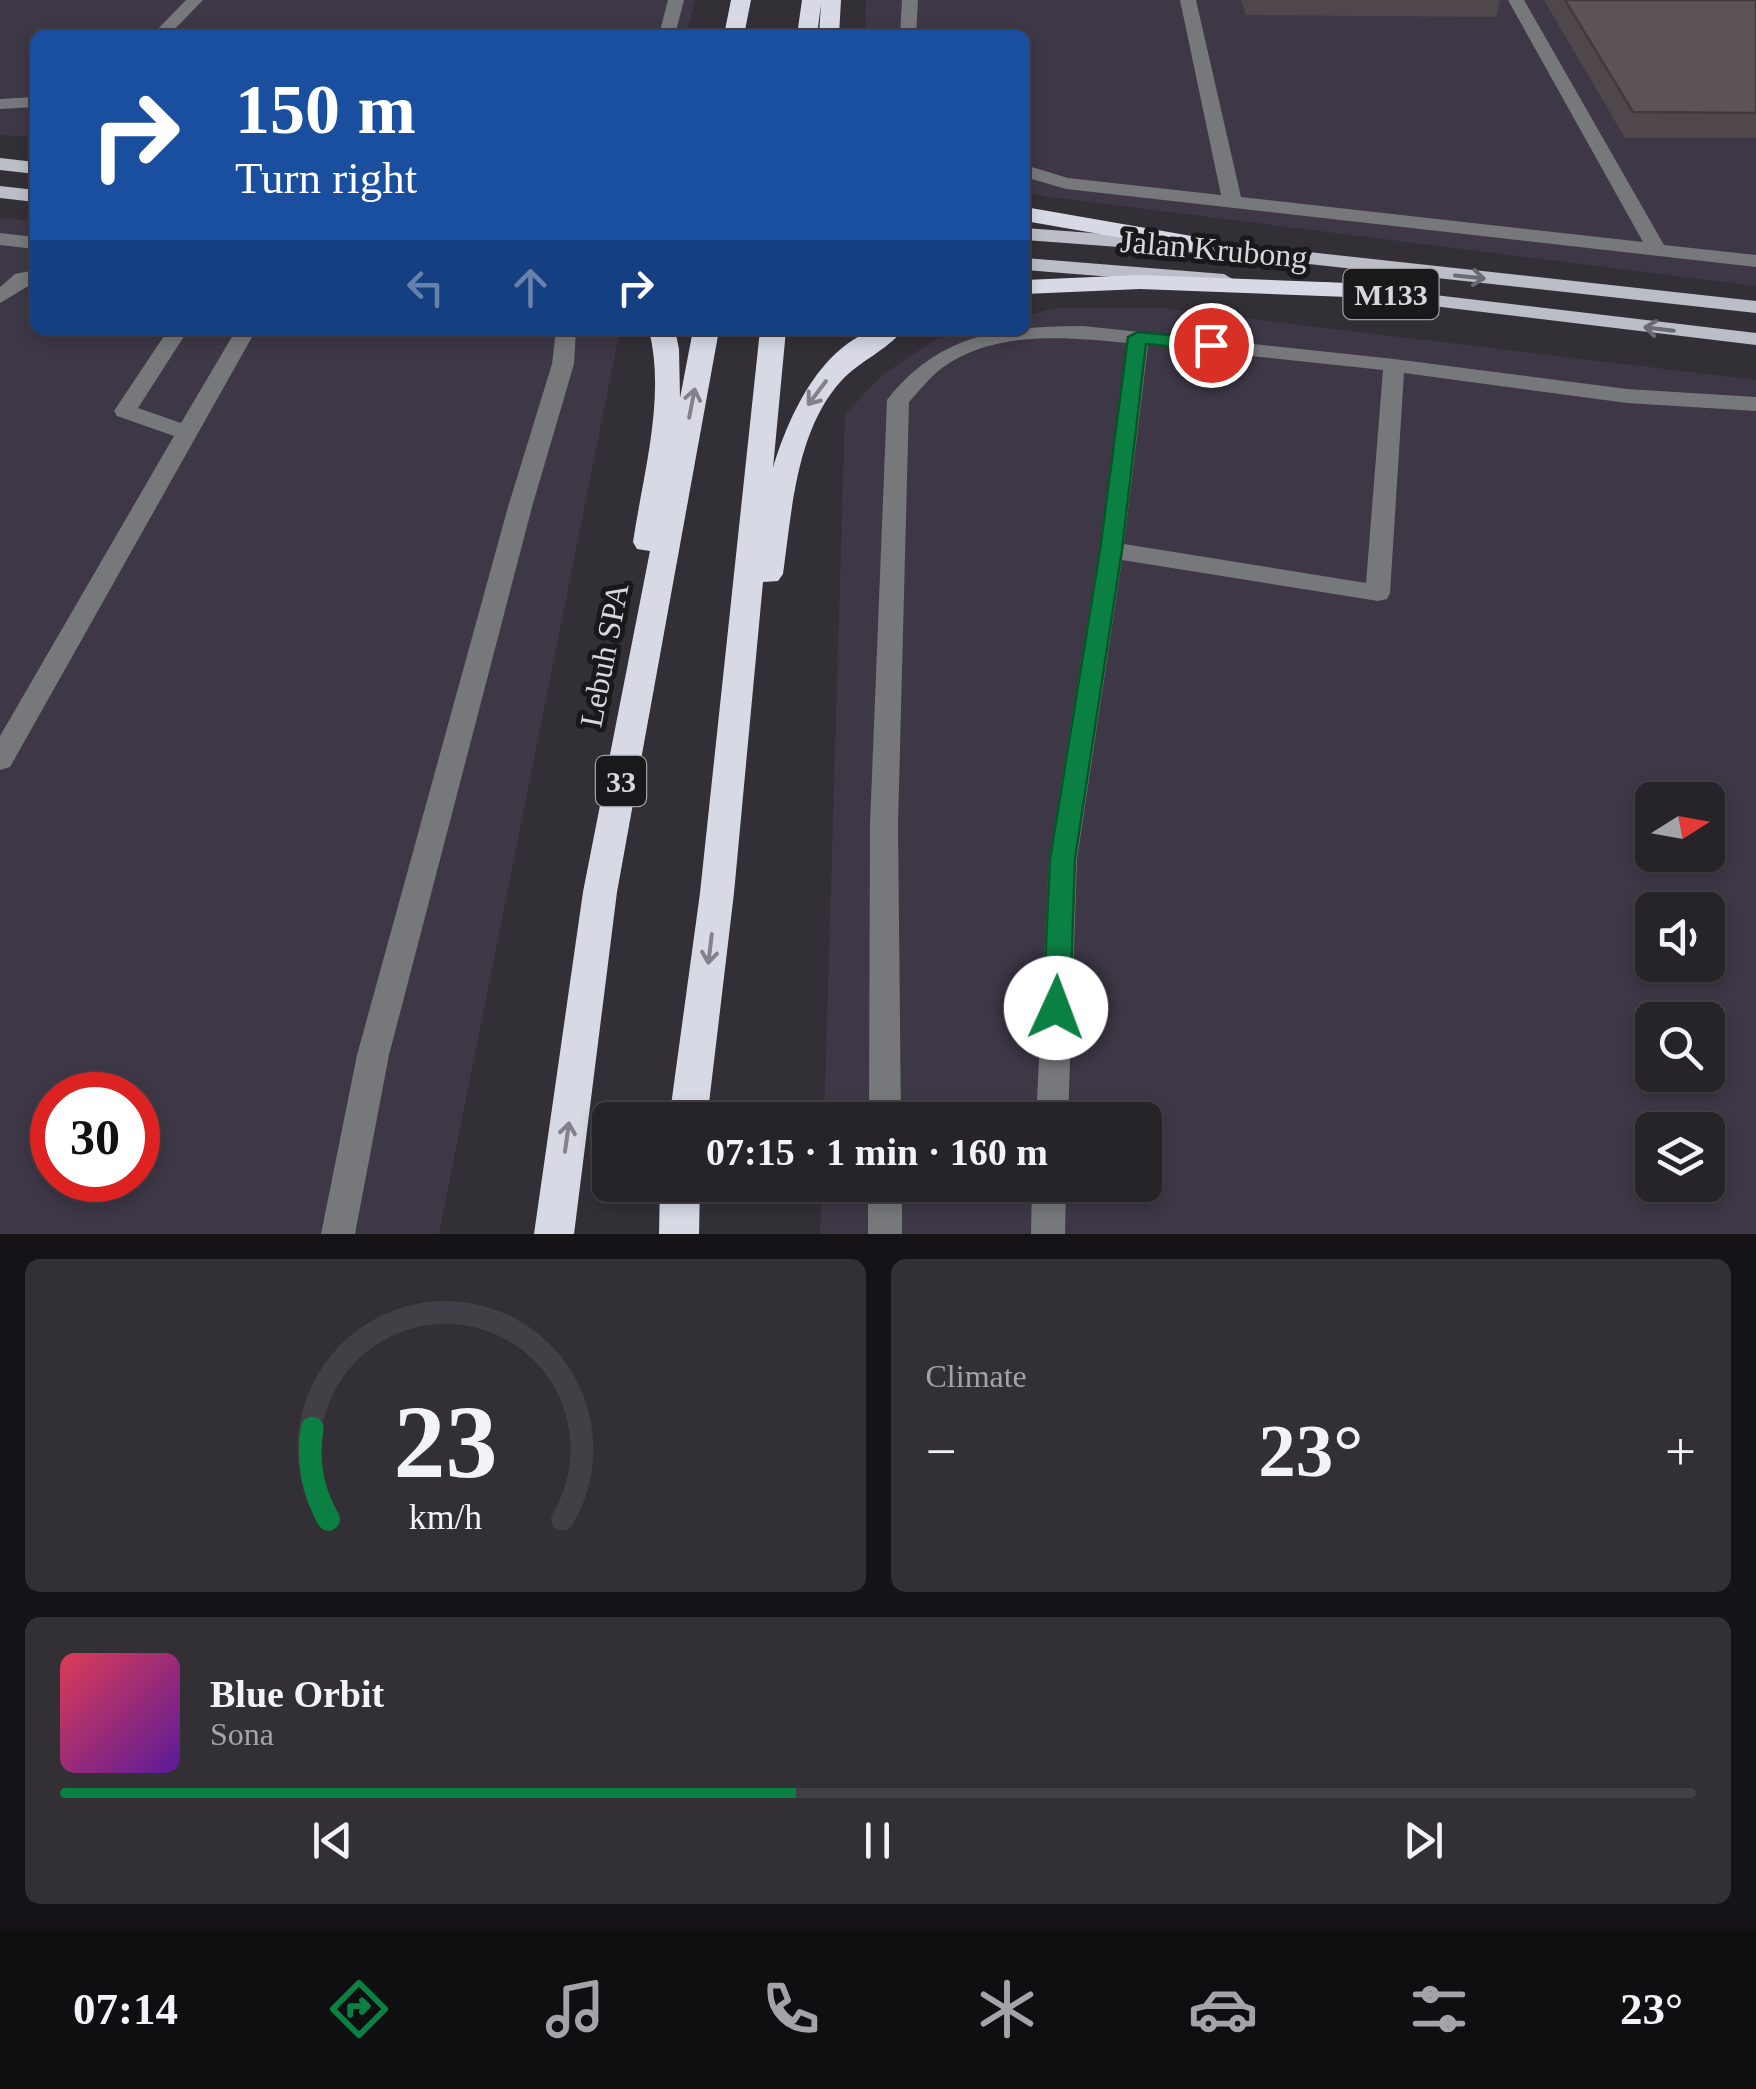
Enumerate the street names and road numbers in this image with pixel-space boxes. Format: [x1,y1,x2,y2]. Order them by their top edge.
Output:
street label: Jalan Krubong [1119,223,1309,275]
road number: M133 [1344,269,1438,319]
street label: Lebuh SPA [572,580,636,730]
road number: 33 [596,756,646,806]

